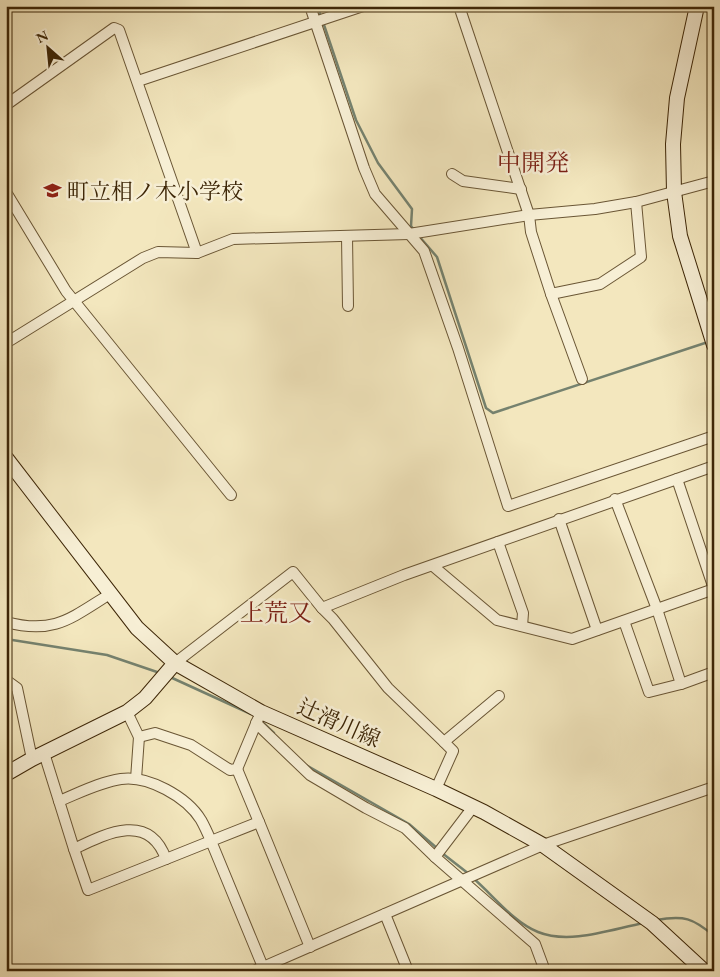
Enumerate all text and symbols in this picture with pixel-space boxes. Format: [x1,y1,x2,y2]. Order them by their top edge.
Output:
north arrow [22,22,72,72]
text: N [33,26,52,47]
district label: 中開発 [497,147,569,178]
place label: 町立相ノ木小学校 [67,177,243,206]
school or university icon: 町立相ノ木小学校 [43,181,63,201]
district label: 上荒又 [240,597,312,628]
street label: 辻滑川線 [293,692,385,754]

